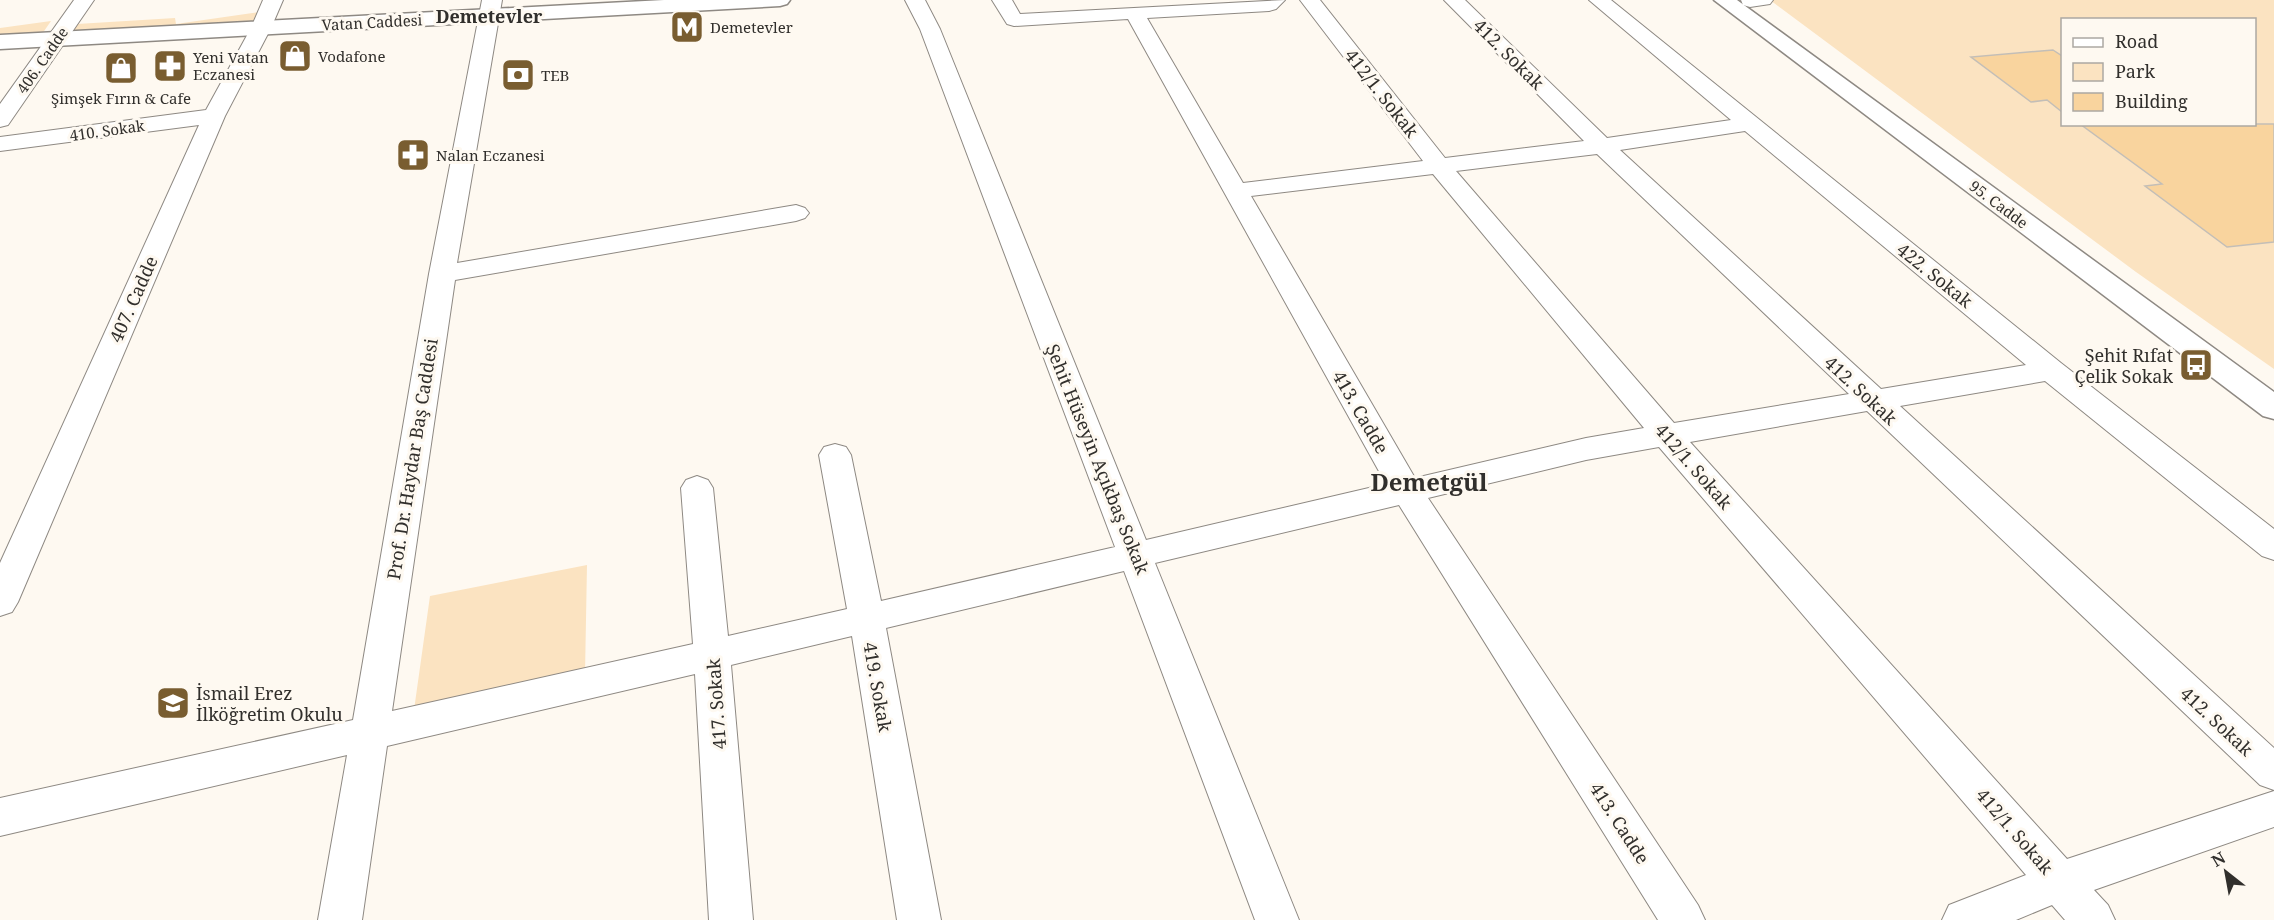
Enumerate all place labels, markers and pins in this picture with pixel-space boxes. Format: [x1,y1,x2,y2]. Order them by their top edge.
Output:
metro station icon: Demetevler [669,9,705,45]
place label: Demetevler [710,17,793,37]
shop icon: Vodafone [277,38,313,74]
place label: Vodafone [318,46,385,66]
place label: Yeni Vatan Eczanesi [192,47,269,84]
pharmacy icon: Yeni Vatan Eczanesi [152,48,188,84]
shop icon: Şimşek Fırın & Cafe [103,50,139,86]
bank icon: TEB [500,57,536,93]
place label: TEB [541,65,569,85]
place label: Şimşek Fırın & Cafe [51,88,191,108]
pharmacy icon: Nalan Eczanesi [395,137,431,173]
place label: Nalan Eczanesi [436,145,545,165]
place label: Şehit Rıfat Çelik Sokak [2074,343,2173,388]
bus stop icon: Şehit Rıfat Çelik Sokak [2178,347,2214,383]
place label: İsmail Erez İlköğretim Okulu [196,681,343,726]
school or university icon: İsmail Erez İlköğretim Okulu [155,685,191,721]

